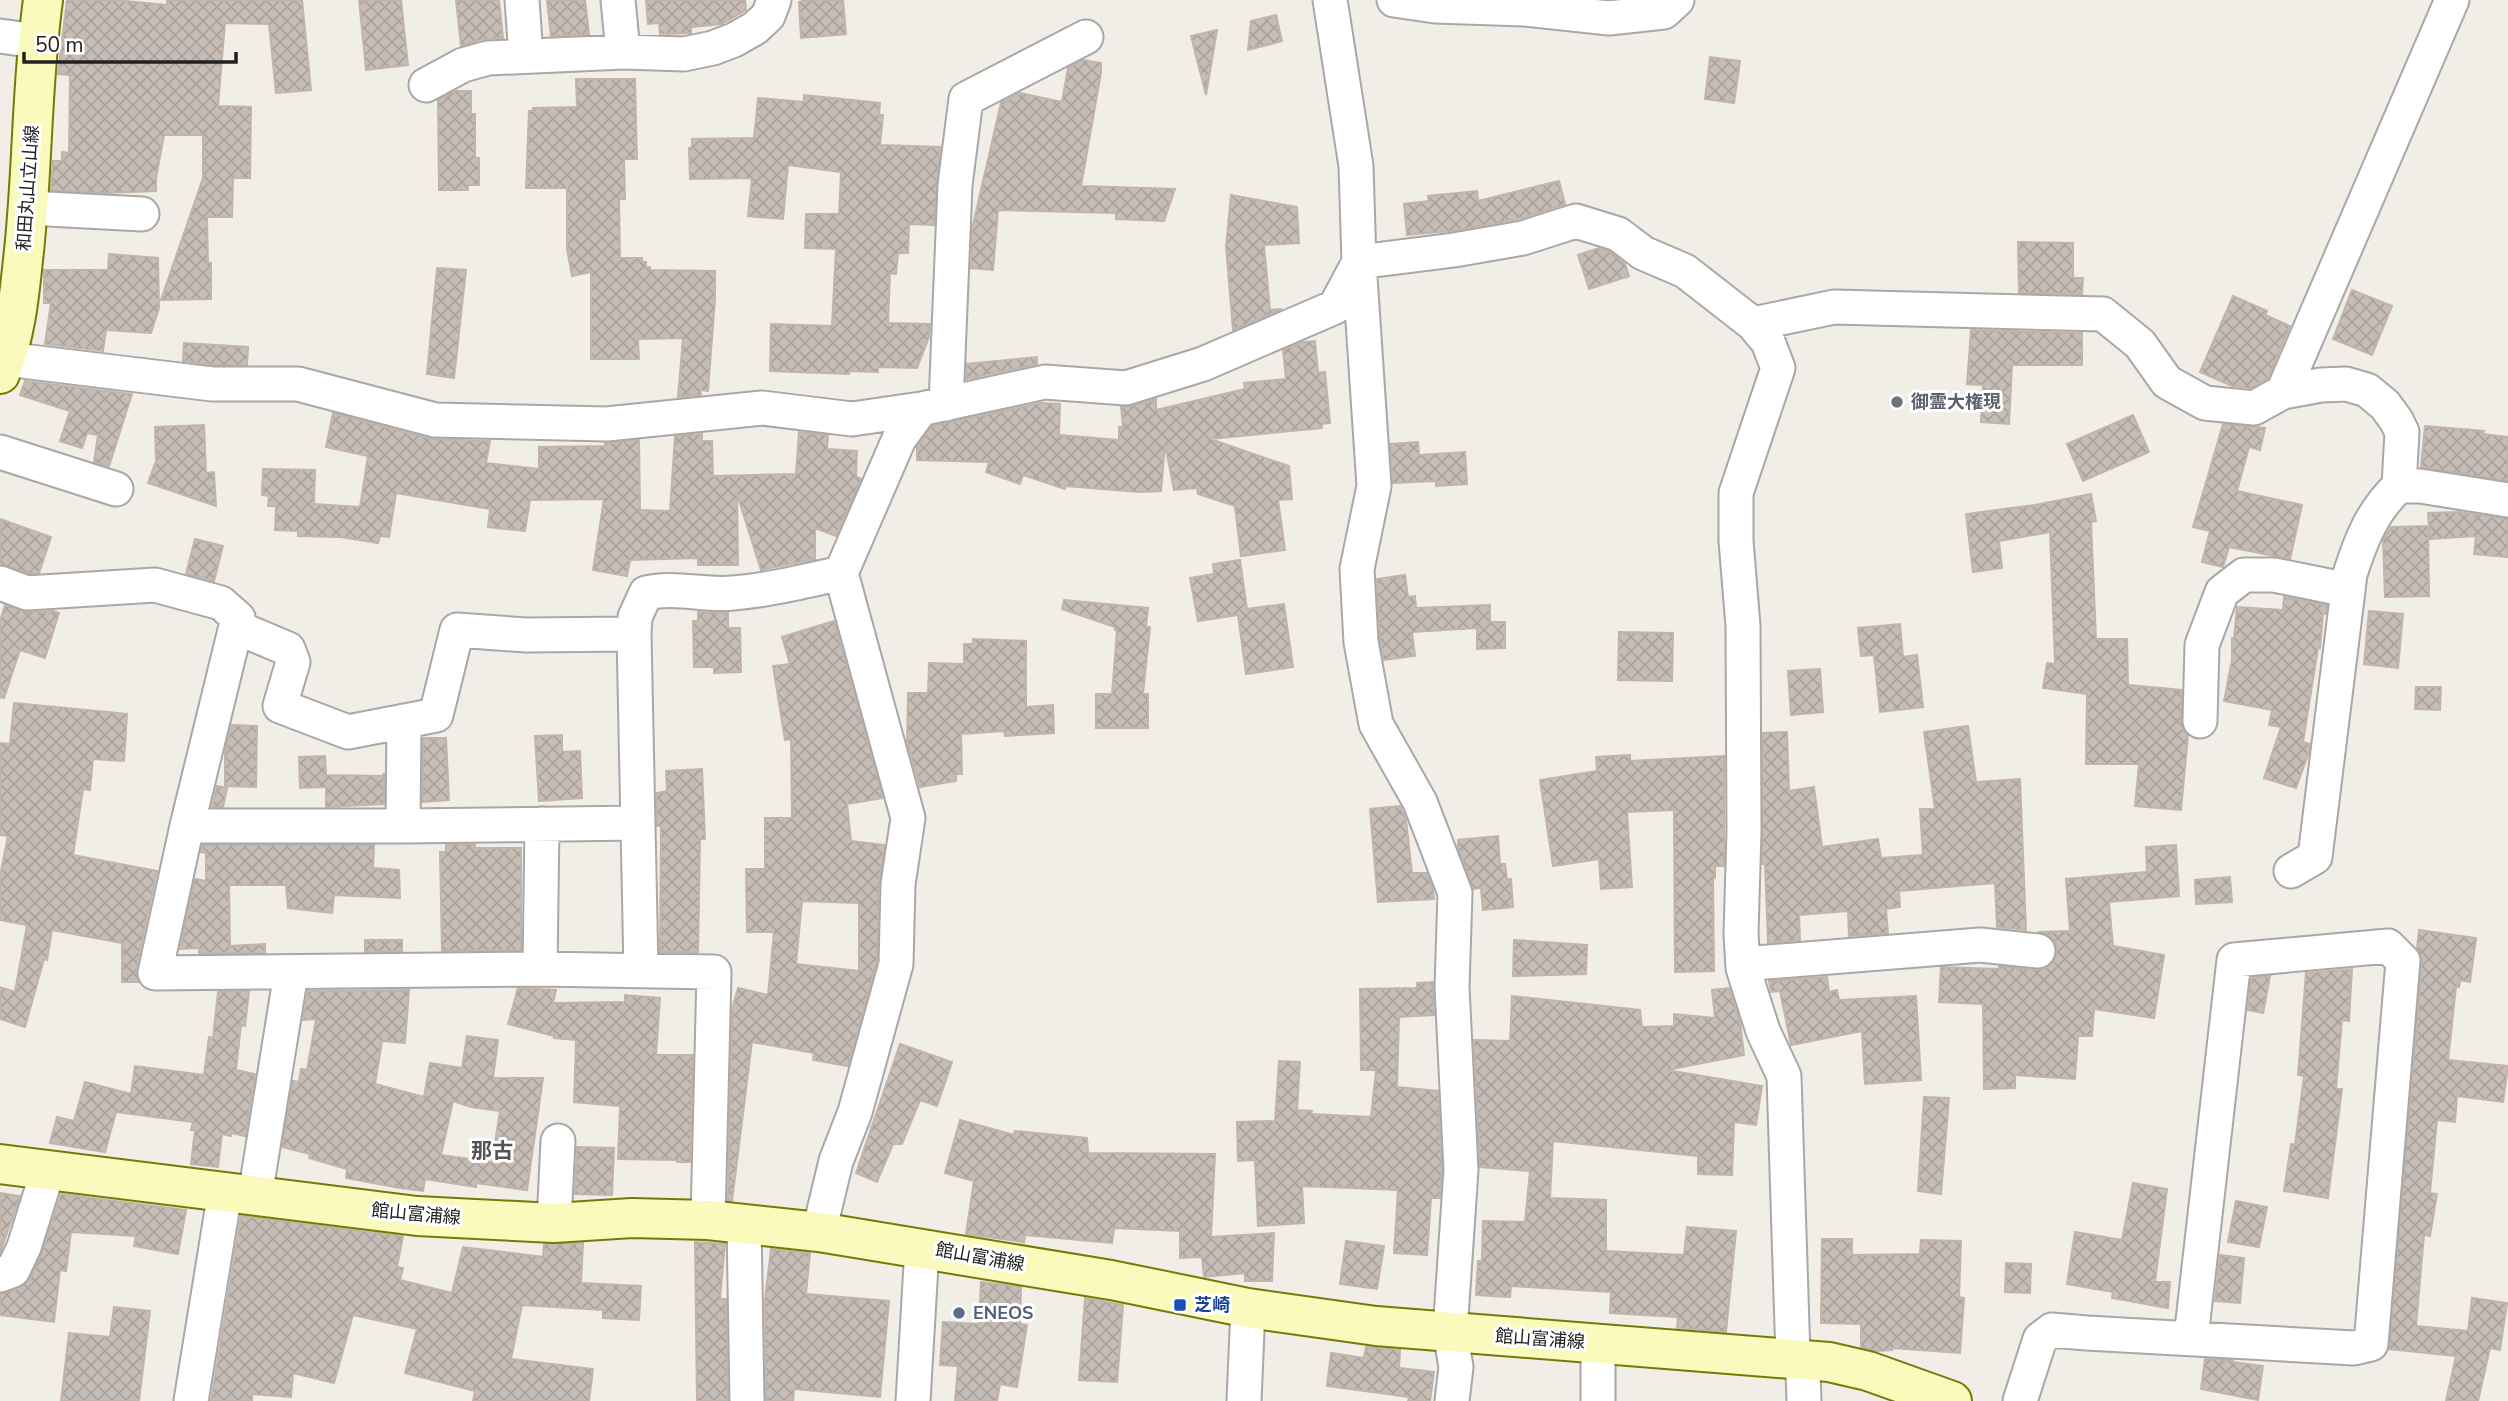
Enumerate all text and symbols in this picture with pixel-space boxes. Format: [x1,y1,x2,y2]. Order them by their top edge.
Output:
scale bar [24,21,236,65]
text: 50 m [35,31,84,59]
street label: 和田丸山立山線 [12,124,44,252]
place label: 御霊大権現 [1910,390,2001,414]
marker: 御霊大権現 [1889,394,1905,410]
district label: 那古 [471,1137,513,1165]
street label: 館山富浦線 [370,1198,462,1230]
street label: 館山富浦線 [934,1237,1026,1277]
place label: 芝崎 [1194,1293,1230,1317]
marker: 芝崎 [1172,1297,1188,1313]
place label: ENEOS [973,1301,1033,1325]
marker: ENEOS [951,1305,967,1321]
street label: 館山富浦線 [1494,1324,1586,1354]

